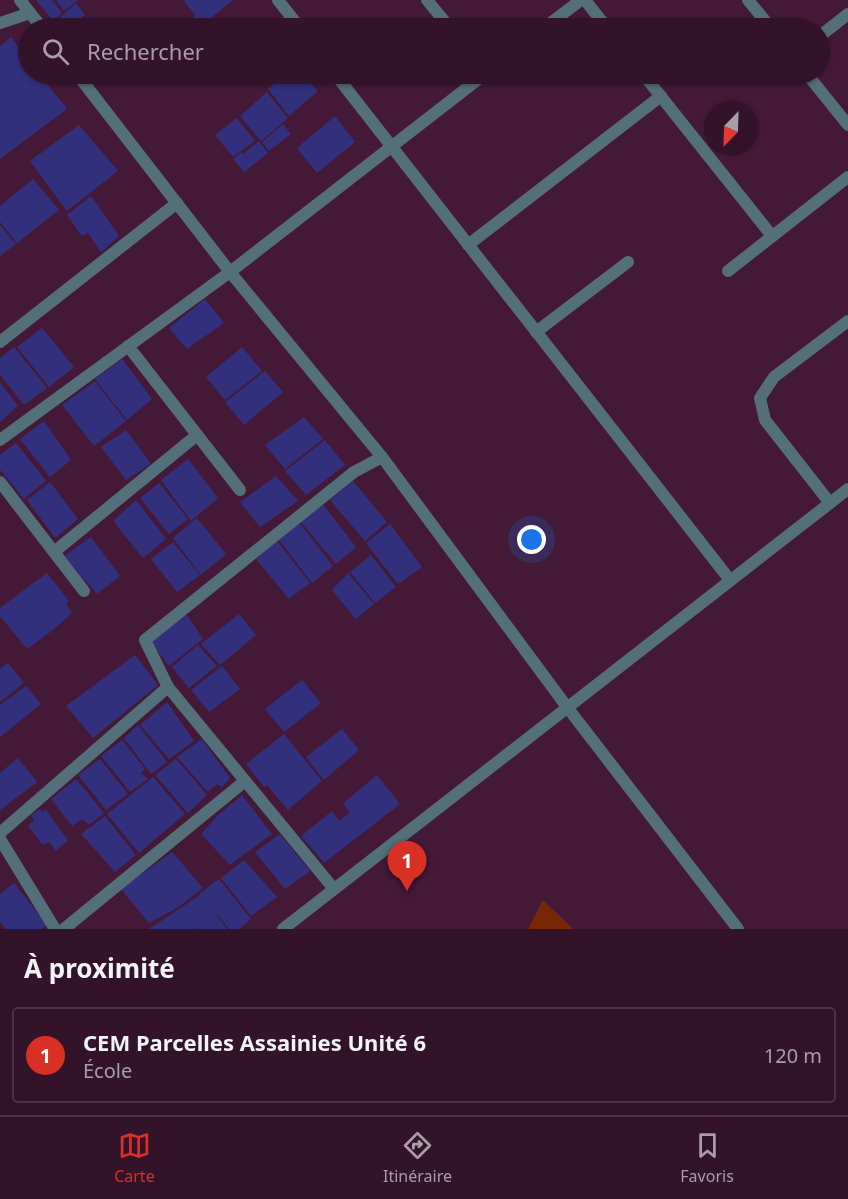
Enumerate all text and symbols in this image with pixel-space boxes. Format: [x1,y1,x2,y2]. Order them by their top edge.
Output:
search box [18,18,830,84]
icon: search [39,35,72,68]
text: Rechercher [87,36,204,66]
north arrow [704,102,758,156]
your location [517,525,546,554]
pin: 1 [388,842,426,891]
text: À proximité [24,950,175,986]
text: CEM Parcelles Assainies Unité 6 [83,1027,426,1057]
text: 1 [40,1042,51,1069]
text: 120 m [764,1042,822,1069]
text: École [83,1057,132,1084]
tab: Carte [114,1129,155,1187]
tab: Itinéraire [383,1129,452,1187]
tab: Favoris [680,1129,734,1187]

